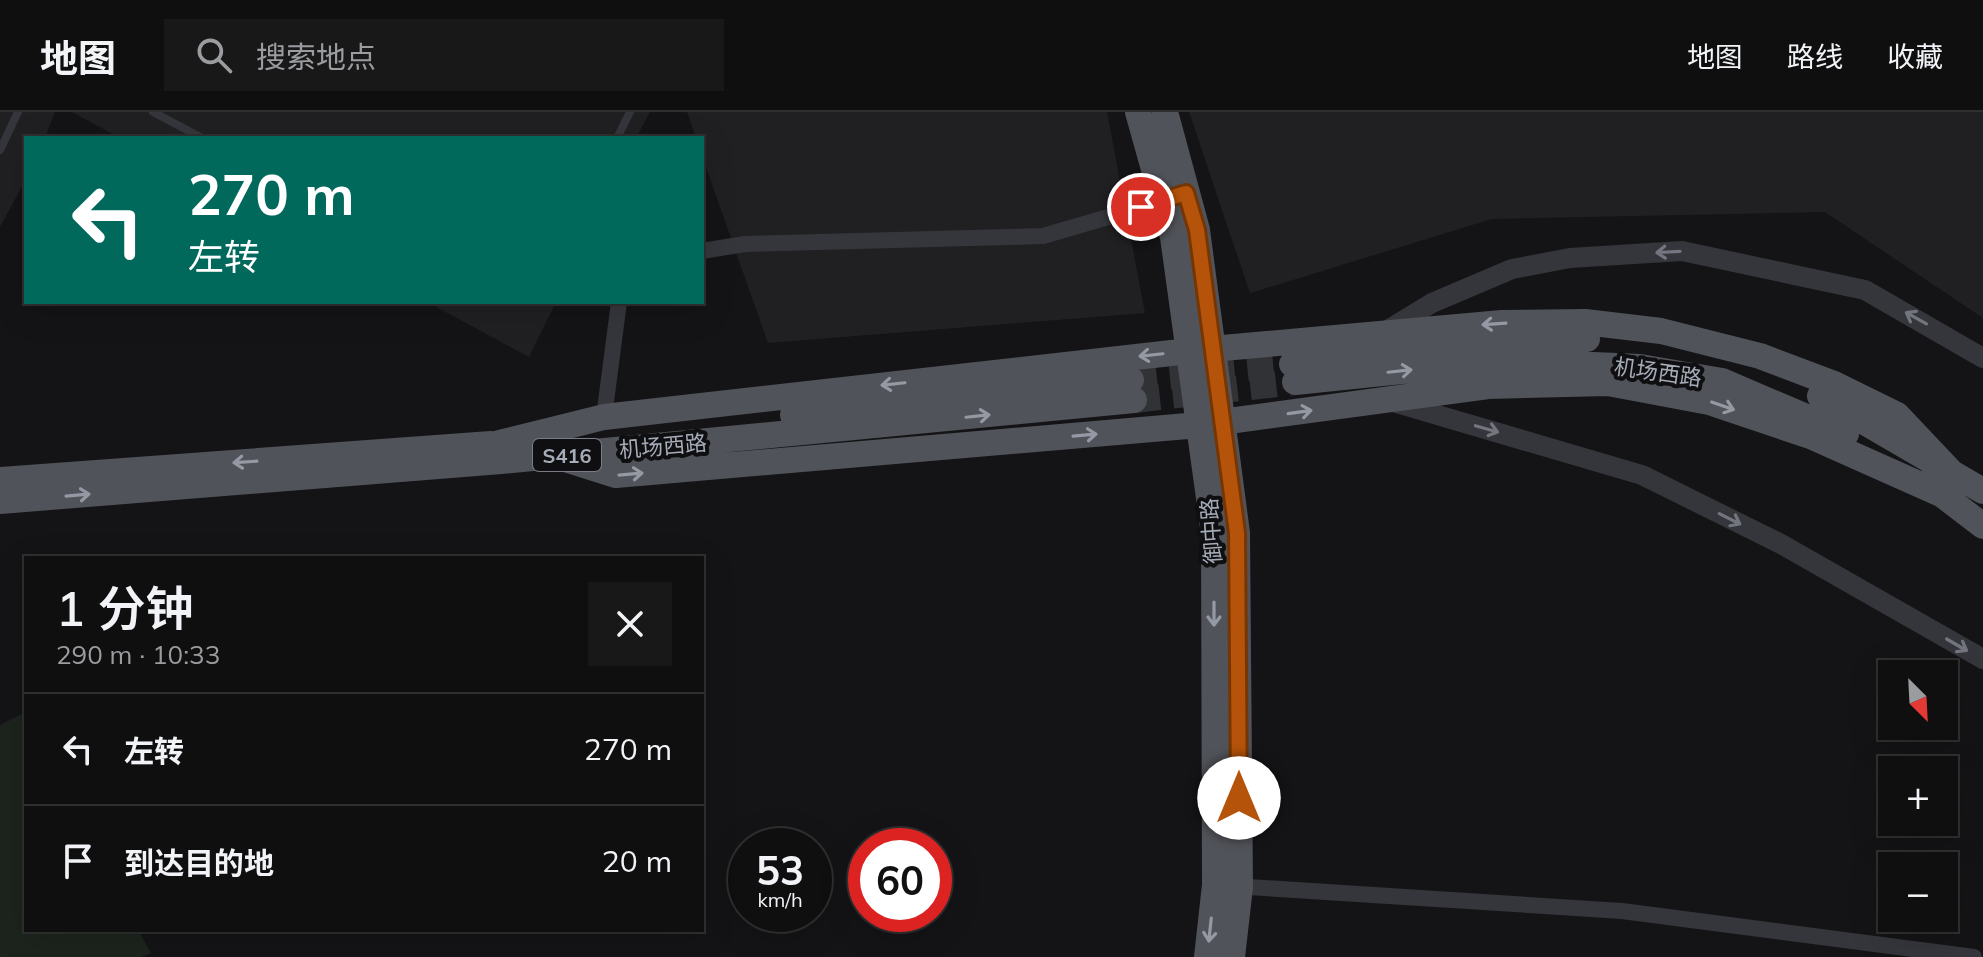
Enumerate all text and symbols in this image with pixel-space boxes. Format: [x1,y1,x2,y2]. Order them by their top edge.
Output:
search box [164,19,724,91]
icon: search [192,33,236,77]
text: 地图 [40,34,116,82]
text: 搜索地点 [256,38,376,76]
text: 地图 [1687,39,1743,74]
text: 路线 [1787,39,1843,74]
text: 收藏 [1887,39,1943,74]
text: 270 m [188,159,355,229]
icon: left [56,168,160,272]
pin [1107,173,1175,241]
icon: arrive [1119,185,1163,229]
text: 左转 [188,234,260,279]
one-way arrow [1655,245,1682,260]
one-way arrow [1905,310,1929,325]
one-way arrow [1481,317,1508,332]
one-way arrow [1138,348,1165,363]
street label: 机场西路 [1612,352,1704,392]
one-way arrow [1386,364,1413,379]
one-way arrow [880,377,907,392]
one-way arrow [1711,400,1736,415]
one-way arrow [1287,404,1312,419]
one-way arrow [964,408,991,423]
one-way arrow [1474,423,1499,437]
one-way arrow [1071,427,1098,442]
street label: 机场西路 [618,428,708,464]
road number: S416 [533,439,601,471]
one-way arrow [232,455,259,470]
one-way arrow [617,466,644,481]
one-way arrow [64,487,91,502]
street label: 御中路 [1195,497,1227,565]
one-way arrow [1718,511,1742,527]
text: 1 分钟 [56,578,194,638]
button: close [588,582,672,666]
one-way arrow [1206,600,1222,627]
text: 290 m · 10:33 [56,638,220,671]
one-way arrow [1945,638,1969,653]
north arrow [1878,660,1958,740]
map controls [1878,660,1958,932]
icon: left [56,727,100,771]
text: 270 m [584,730,672,768]
text: 左转 [124,732,184,770]
position arrow [1197,756,1281,840]
button: + [1878,756,1958,836]
speed limit sign: 60 [848,828,952,932]
icon: arrive [56,839,100,883]
text: 20 m [602,842,672,880]
text: 到达目的地 [124,844,274,882]
text: 53 [756,845,804,895]
button: − [1878,852,1958,932]
text: km/h [757,887,803,912]
one-way arrow [1203,916,1218,943]

